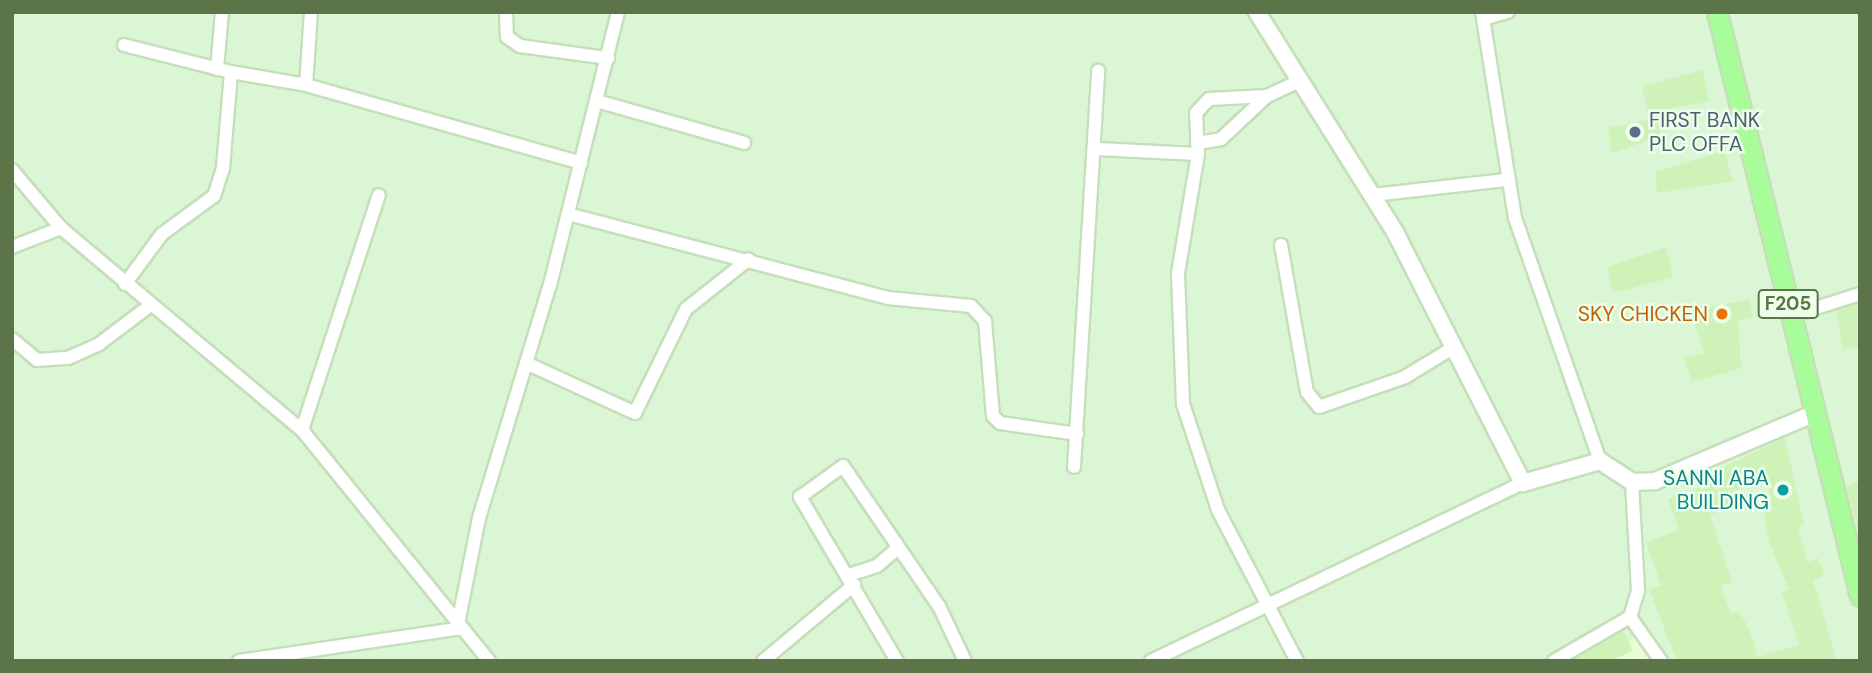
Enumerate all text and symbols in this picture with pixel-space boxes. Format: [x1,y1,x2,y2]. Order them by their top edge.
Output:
place label: FIRST BANK PLC OFFA [1649,107,1760,157]
marker: FIRST BANK PLC OFFA [1627,124,1643,140]
road number: F205 [1756,288,1820,320]
place label: SKY CHICKEN [1578,301,1708,327]
marker: SKY CHICKEN [1714,306,1730,322]
place label: SANNI ABA BUILDING [1663,465,1769,515]
marker: SANNI ABA BUILDING [1775,482,1791,498]

